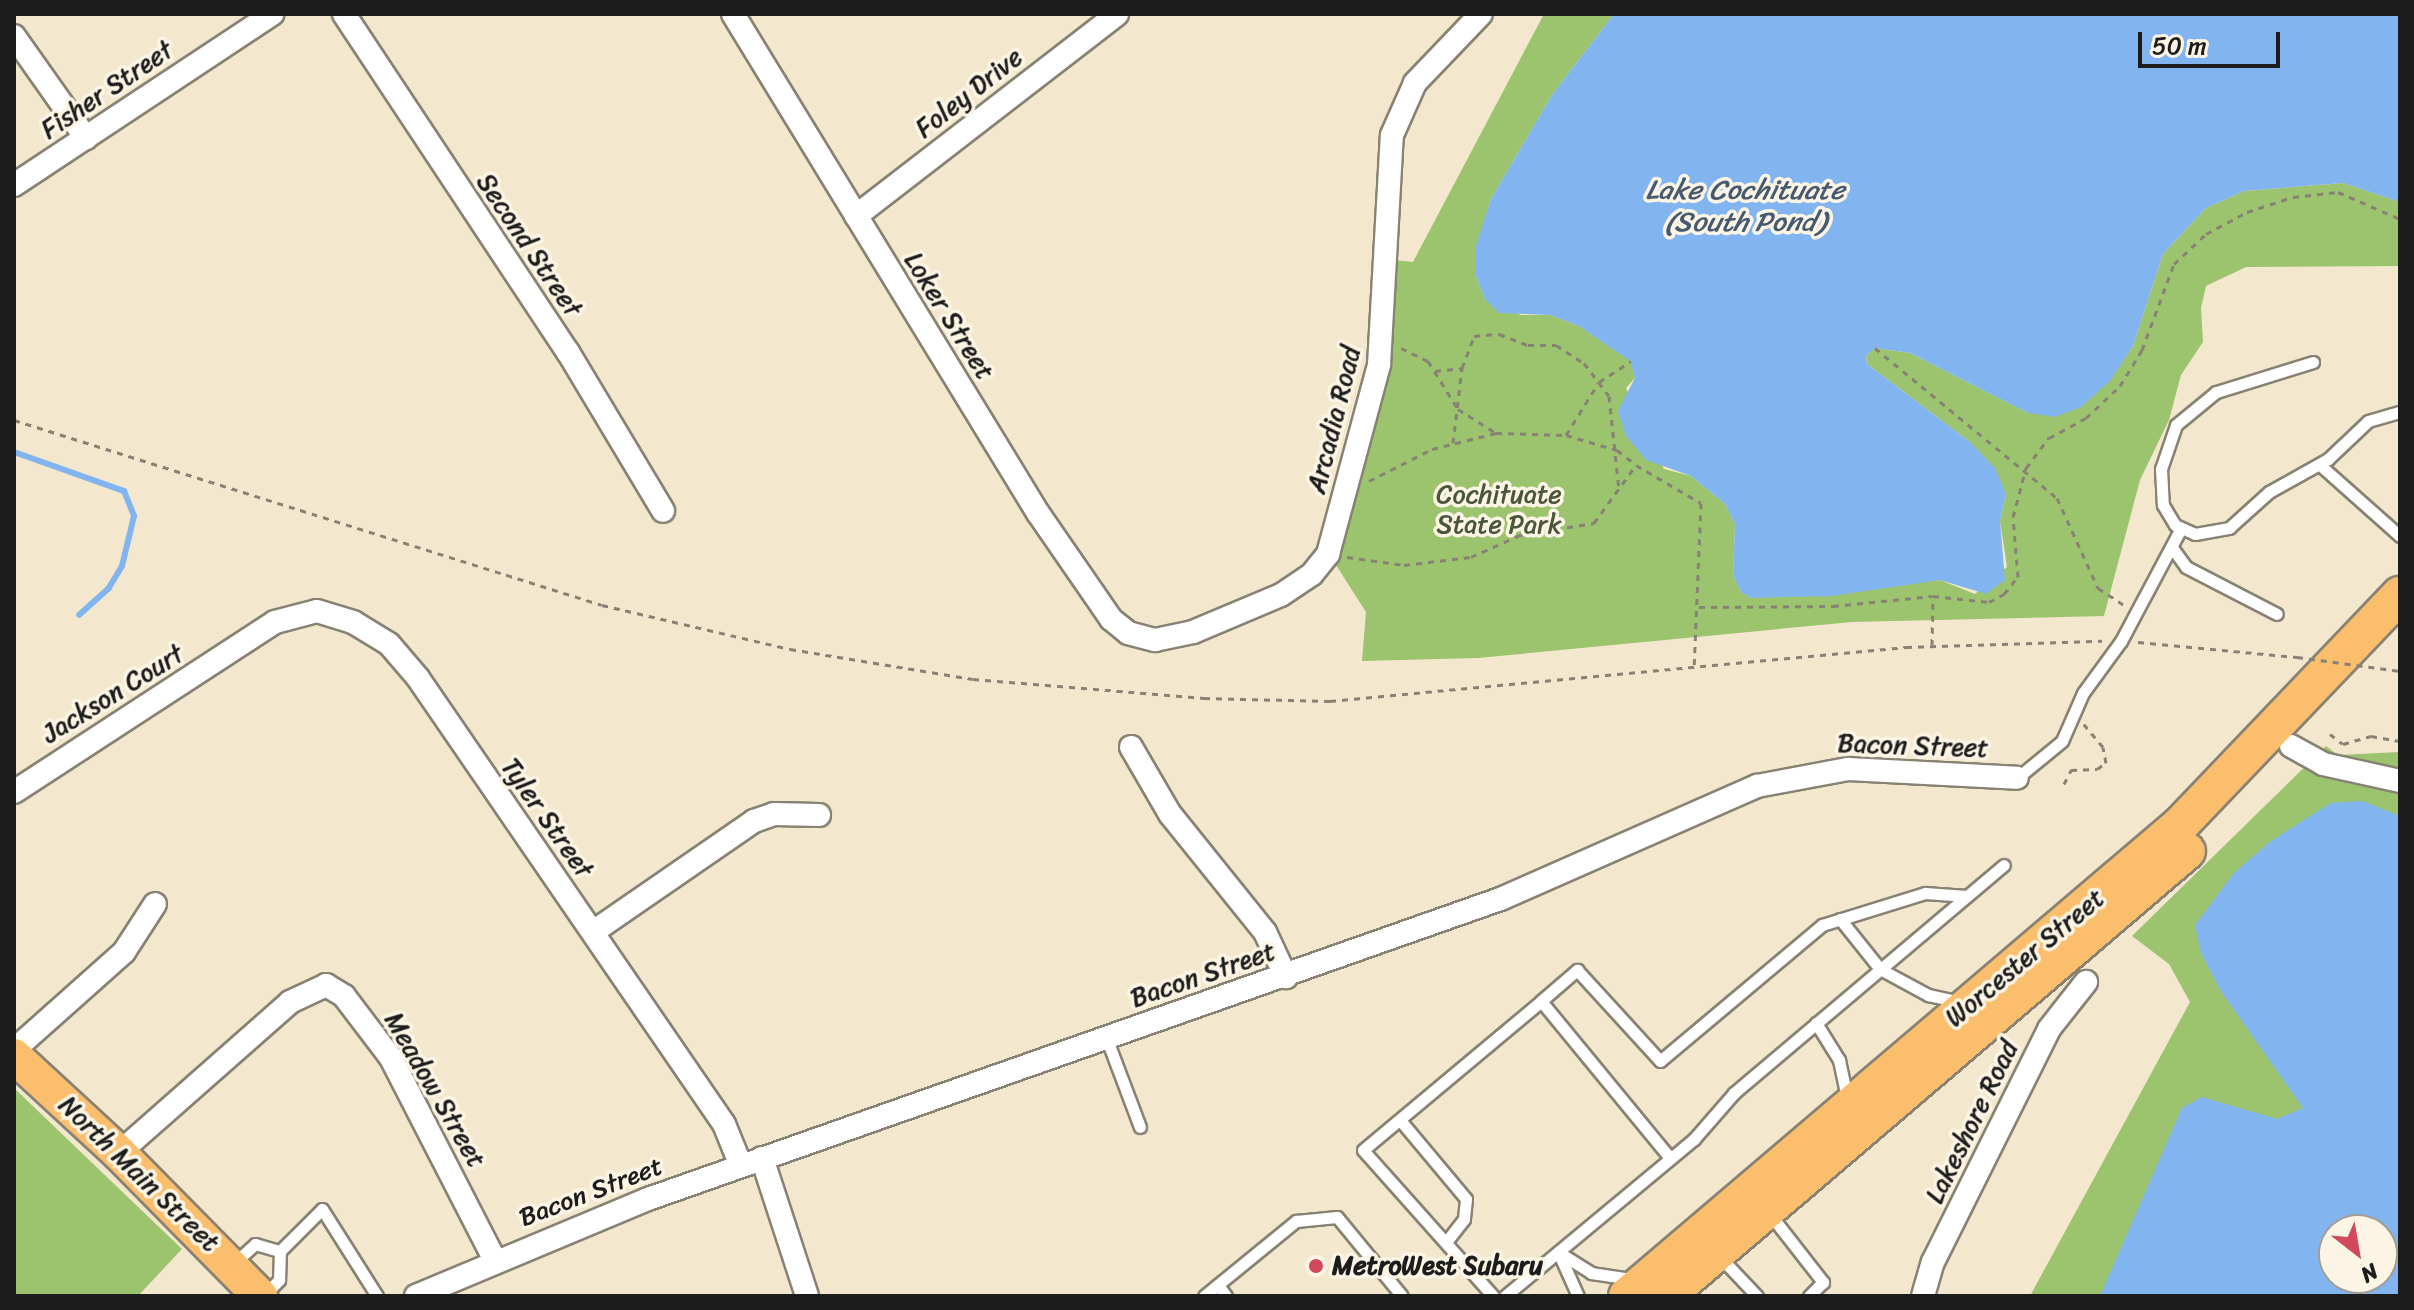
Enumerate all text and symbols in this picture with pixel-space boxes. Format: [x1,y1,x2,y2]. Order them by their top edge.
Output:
scale bar [2142,16,2284,66]
text: 50 m [2152,25,2207,67]
street label: Fisher Street [35,34,179,146]
street label: Foley Drive [909,42,1029,144]
street label: Second Street [470,168,588,322]
water label: Lake Cochituate (South Pond) [1646,173,1844,239]
street label: Loker Street [897,246,1001,386]
street label: Arcadia Road [1301,343,1367,497]
park label: Cochituate State Park [1436,479,1562,540]
street label: Jackson Court [36,638,190,750]
street label: Bacon Street [1837,728,1989,764]
street label: Tyler Street [494,752,600,884]
street label: Worcester Street [1939,882,2111,1034]
street label: Bacon Street [1126,936,1280,1014]
street label: Meadow Street [378,1007,492,1173]
street label: Lakeshore Road [1919,1036,2025,1208]
street label: North Main Street [52,1089,226,1259]
street label: Bacon Street [514,1150,668,1234]
north arrow [2318,1214,2398,1294]
place label: MetroWest Subaru [1332,1250,1546,1282]
text: N [2353,1253,2386,1294]
marker: MetroWest Subaru [1307,1257,1325,1275]

